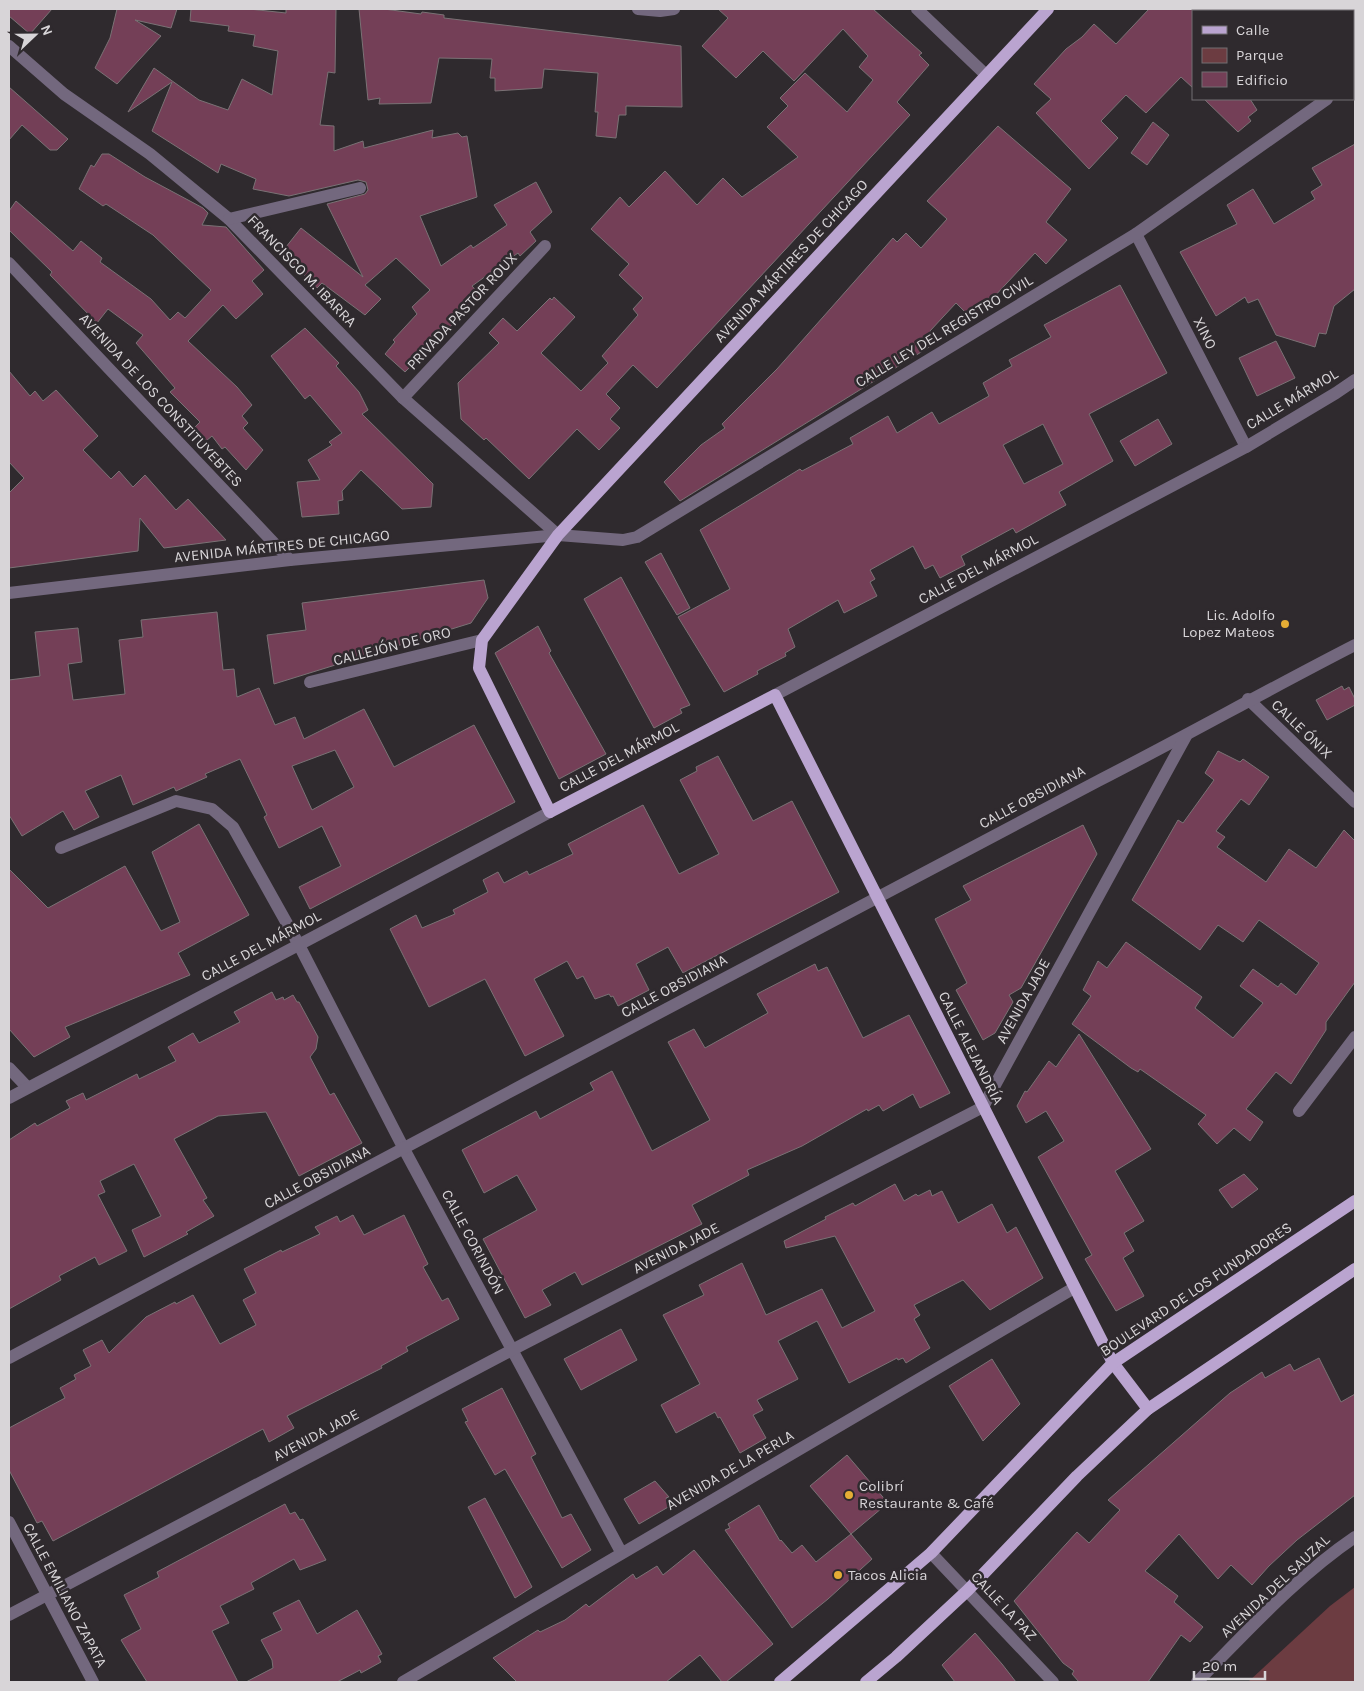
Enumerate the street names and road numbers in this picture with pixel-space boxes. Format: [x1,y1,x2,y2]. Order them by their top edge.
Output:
street label: AVENIDA MÁRTIRES DE CHICAGO [711,176,871,346]
street label: FRANCISCO M. IBARRA [244,211,360,331]
street label: PRIVADA PASTOR ROUX [403,249,521,373]
street label: CALLE LEY DEL REGISTRO CIVIL [852,271,1036,391]
street label: AVENIDA DE LOS CONSTITUYEBTES [76,309,246,491]
street label: XINO [1189,314,1221,352]
street label: CALLE MÁRMOL [1243,365,1341,433]
street label: AVENIDA MÁRTIRES DE CHICAGO [173,526,391,566]
street label: CALLE DEL MÁRMOL [915,530,1041,608]
street label: CALLEJÓN DE ORO [331,623,453,669]
street label: CALLE ÓNIX [1268,696,1336,762]
street label: CALLE DEL MÁRMOL [556,718,682,796]
street label: CALLE OBSIDIANA [976,761,1089,833]
street label: CALLE DEL MÁRMOL [198,907,324,985]
street label: CALLE OBSIDIANA [618,950,731,1022]
street label: AVENIDA JADE [992,955,1054,1047]
street label: CALLE ALEJANDRÍA [935,988,1008,1108]
street label: CALLE OBSIDIANA [261,1141,374,1213]
street label: CALLE CORINDÓN [438,1186,508,1298]
street label: BOULEVARD DE LOS FUNDADORES [1097,1218,1295,1360]
street label: AVENIDA JADE [630,1219,722,1277]
street label: AVENIDA JADE [270,1405,362,1465]
street label: AVENIDA DE LA PERLA [663,1426,797,1514]
street label: CALLE EMILIANO ZAPATA [19,1520,111,1671]
street label: AVENIDA DEL SAUZAL [1217,1531,1333,1641]
street label: CALLE LA PAZ [967,1568,1041,1644]

